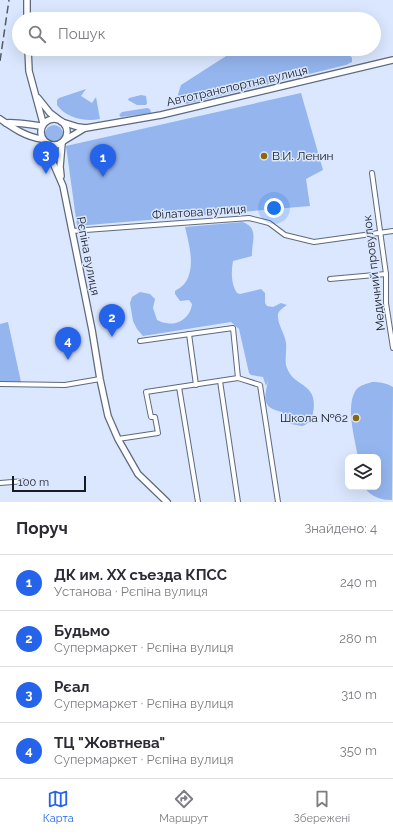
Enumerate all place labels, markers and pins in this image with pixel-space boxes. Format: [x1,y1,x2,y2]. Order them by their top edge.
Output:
pin: 3 [33,141,59,174]
pin: 1 [90,144,116,177]
place label: В.И. Ленин [272,149,334,163]
marker: В.И. Ленин [259,151,269,161]
pin: 2 [99,304,125,337]
pin: 4 [55,327,81,360]
place label: Школа №62 [280,411,348,425]
marker: Школа №62 [351,413,361,423]

